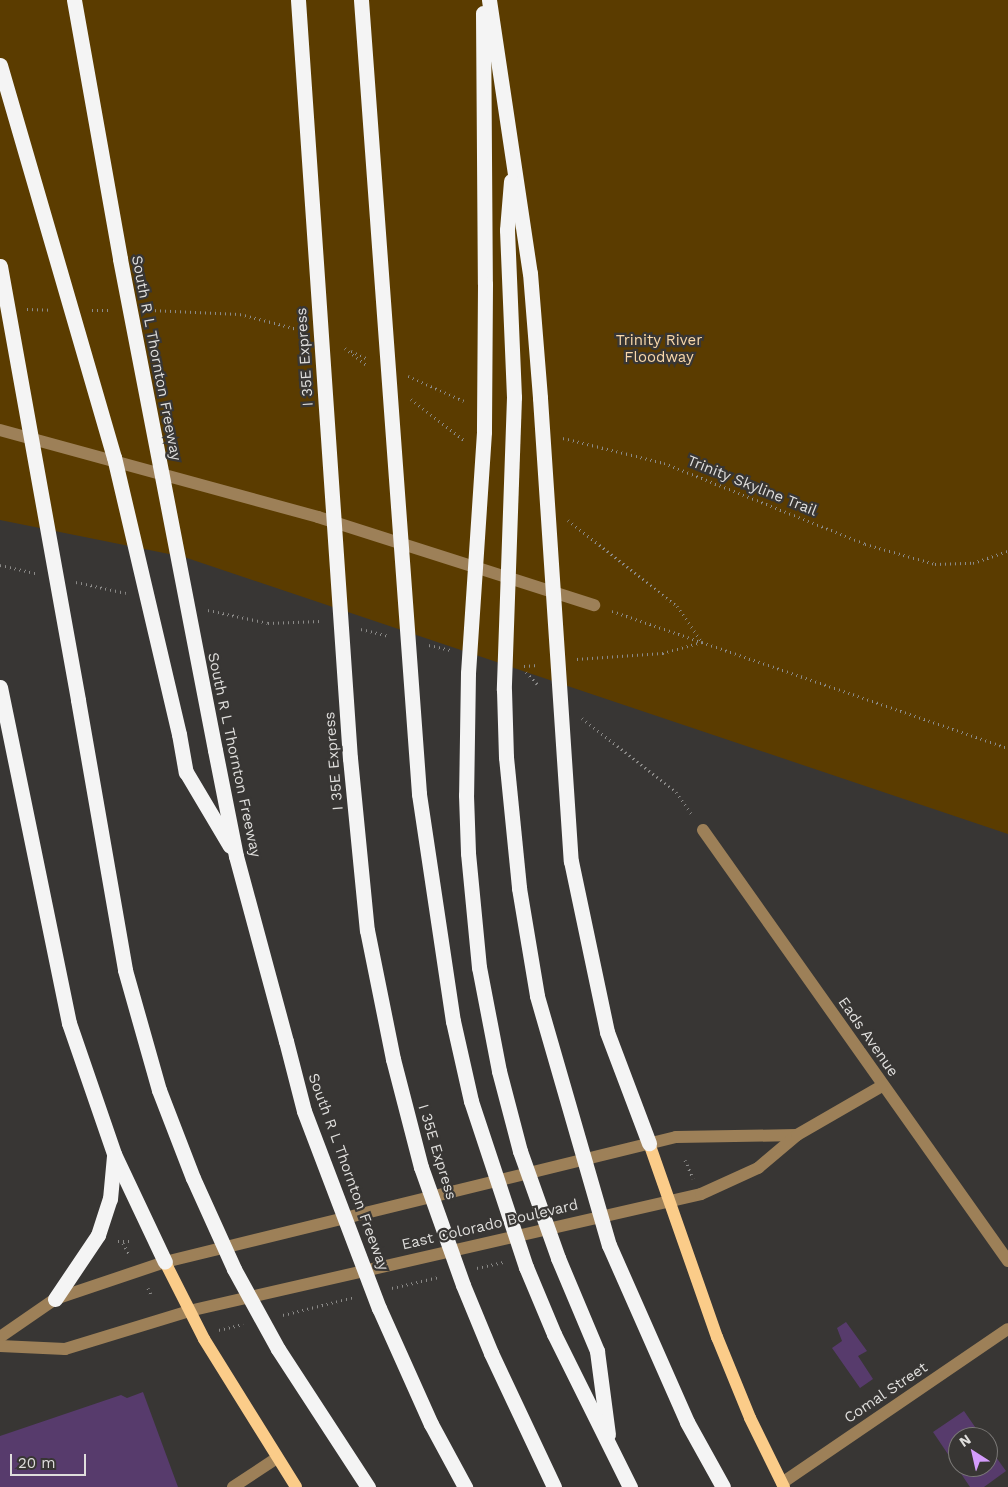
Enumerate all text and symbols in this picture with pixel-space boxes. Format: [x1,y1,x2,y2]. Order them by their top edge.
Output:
street label: South R L Thornton Freeway [127,253,185,463]
street label: I 35E Express [293,307,317,407]
park label: Trinity River Floodway [615,331,703,366]
street label: Trinity Skyline Trail [684,452,820,520]
street label: South R L Thornton Freeway [203,651,265,859]
street label: I 35E Express [321,711,347,811]
street label: Eads Avenue [834,994,902,1080]
street label: South R L Thornton Freeway [304,1071,392,1273]
street label: I 35E Express [414,1102,460,1202]
street label: East Colorado Boulevard [400,1196,580,1254]
street label: Comal Street [841,1358,931,1428]
north arrow [948,1427,998,1477]
text: N [956,1431,974,1450]
scale bar [12,1444,89,1476]
text: 20 m [18,1454,56,1472]

